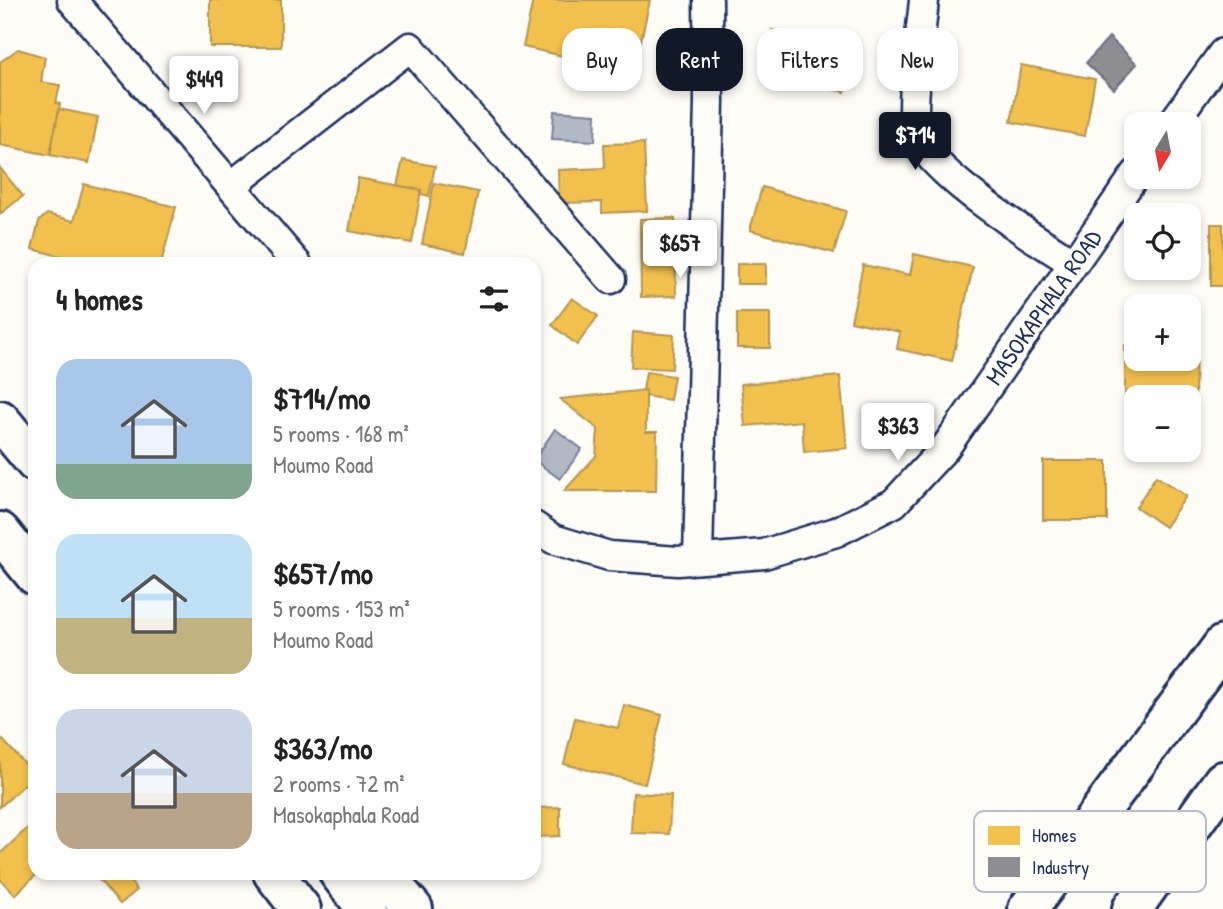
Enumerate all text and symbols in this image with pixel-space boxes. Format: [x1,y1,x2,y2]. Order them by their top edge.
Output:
chip: Buy [562,28,642,91]
chip: Rent [656,28,743,91]
chip: Filters [757,28,863,91]
chip: New [877,28,958,91]
pin: $449 [163,57,245,116]
text: $449 [185,63,223,94]
north arrow [1124,112,1200,189]
map controls [1124,112,1201,462]
pin: $714 [874,113,956,172]
text: $714 [895,119,935,150]
button: locate [1124,203,1201,280]
pin: $657 [639,220,721,280]
street label: MASOKAPHALA ROAD [978,223,1109,391]
text: $657 [659,227,701,258]
text: 4 homes [56,279,143,319]
icon: filters [475,280,513,318]
button: + [1124,294,1201,371]
text: $714/mo [273,378,370,418]
button: − [1124,385,1201,462]
icon: home [112,387,196,471]
pin: $363 [857,404,939,463]
text: $363 [877,410,919,441]
text: 5 rooms · 168 m² [273,418,409,449]
text: Moumo Road [273,449,373,480]
text: $657/mo [273,553,373,593]
icon: home [112,562,196,646]
text: 5 rooms · 153 m² [273,593,410,624]
text: Moumo Road [273,624,373,655]
text: $363/mo [273,728,372,768]
icon: home [112,737,196,821]
text: 2 rooms · 72 m² [273,768,405,799]
text: Masokaphala Road [273,799,419,830]
legend [974,811,1206,892]
text: Homes [1032,822,1076,848]
text: Industry [1032,854,1089,880]

